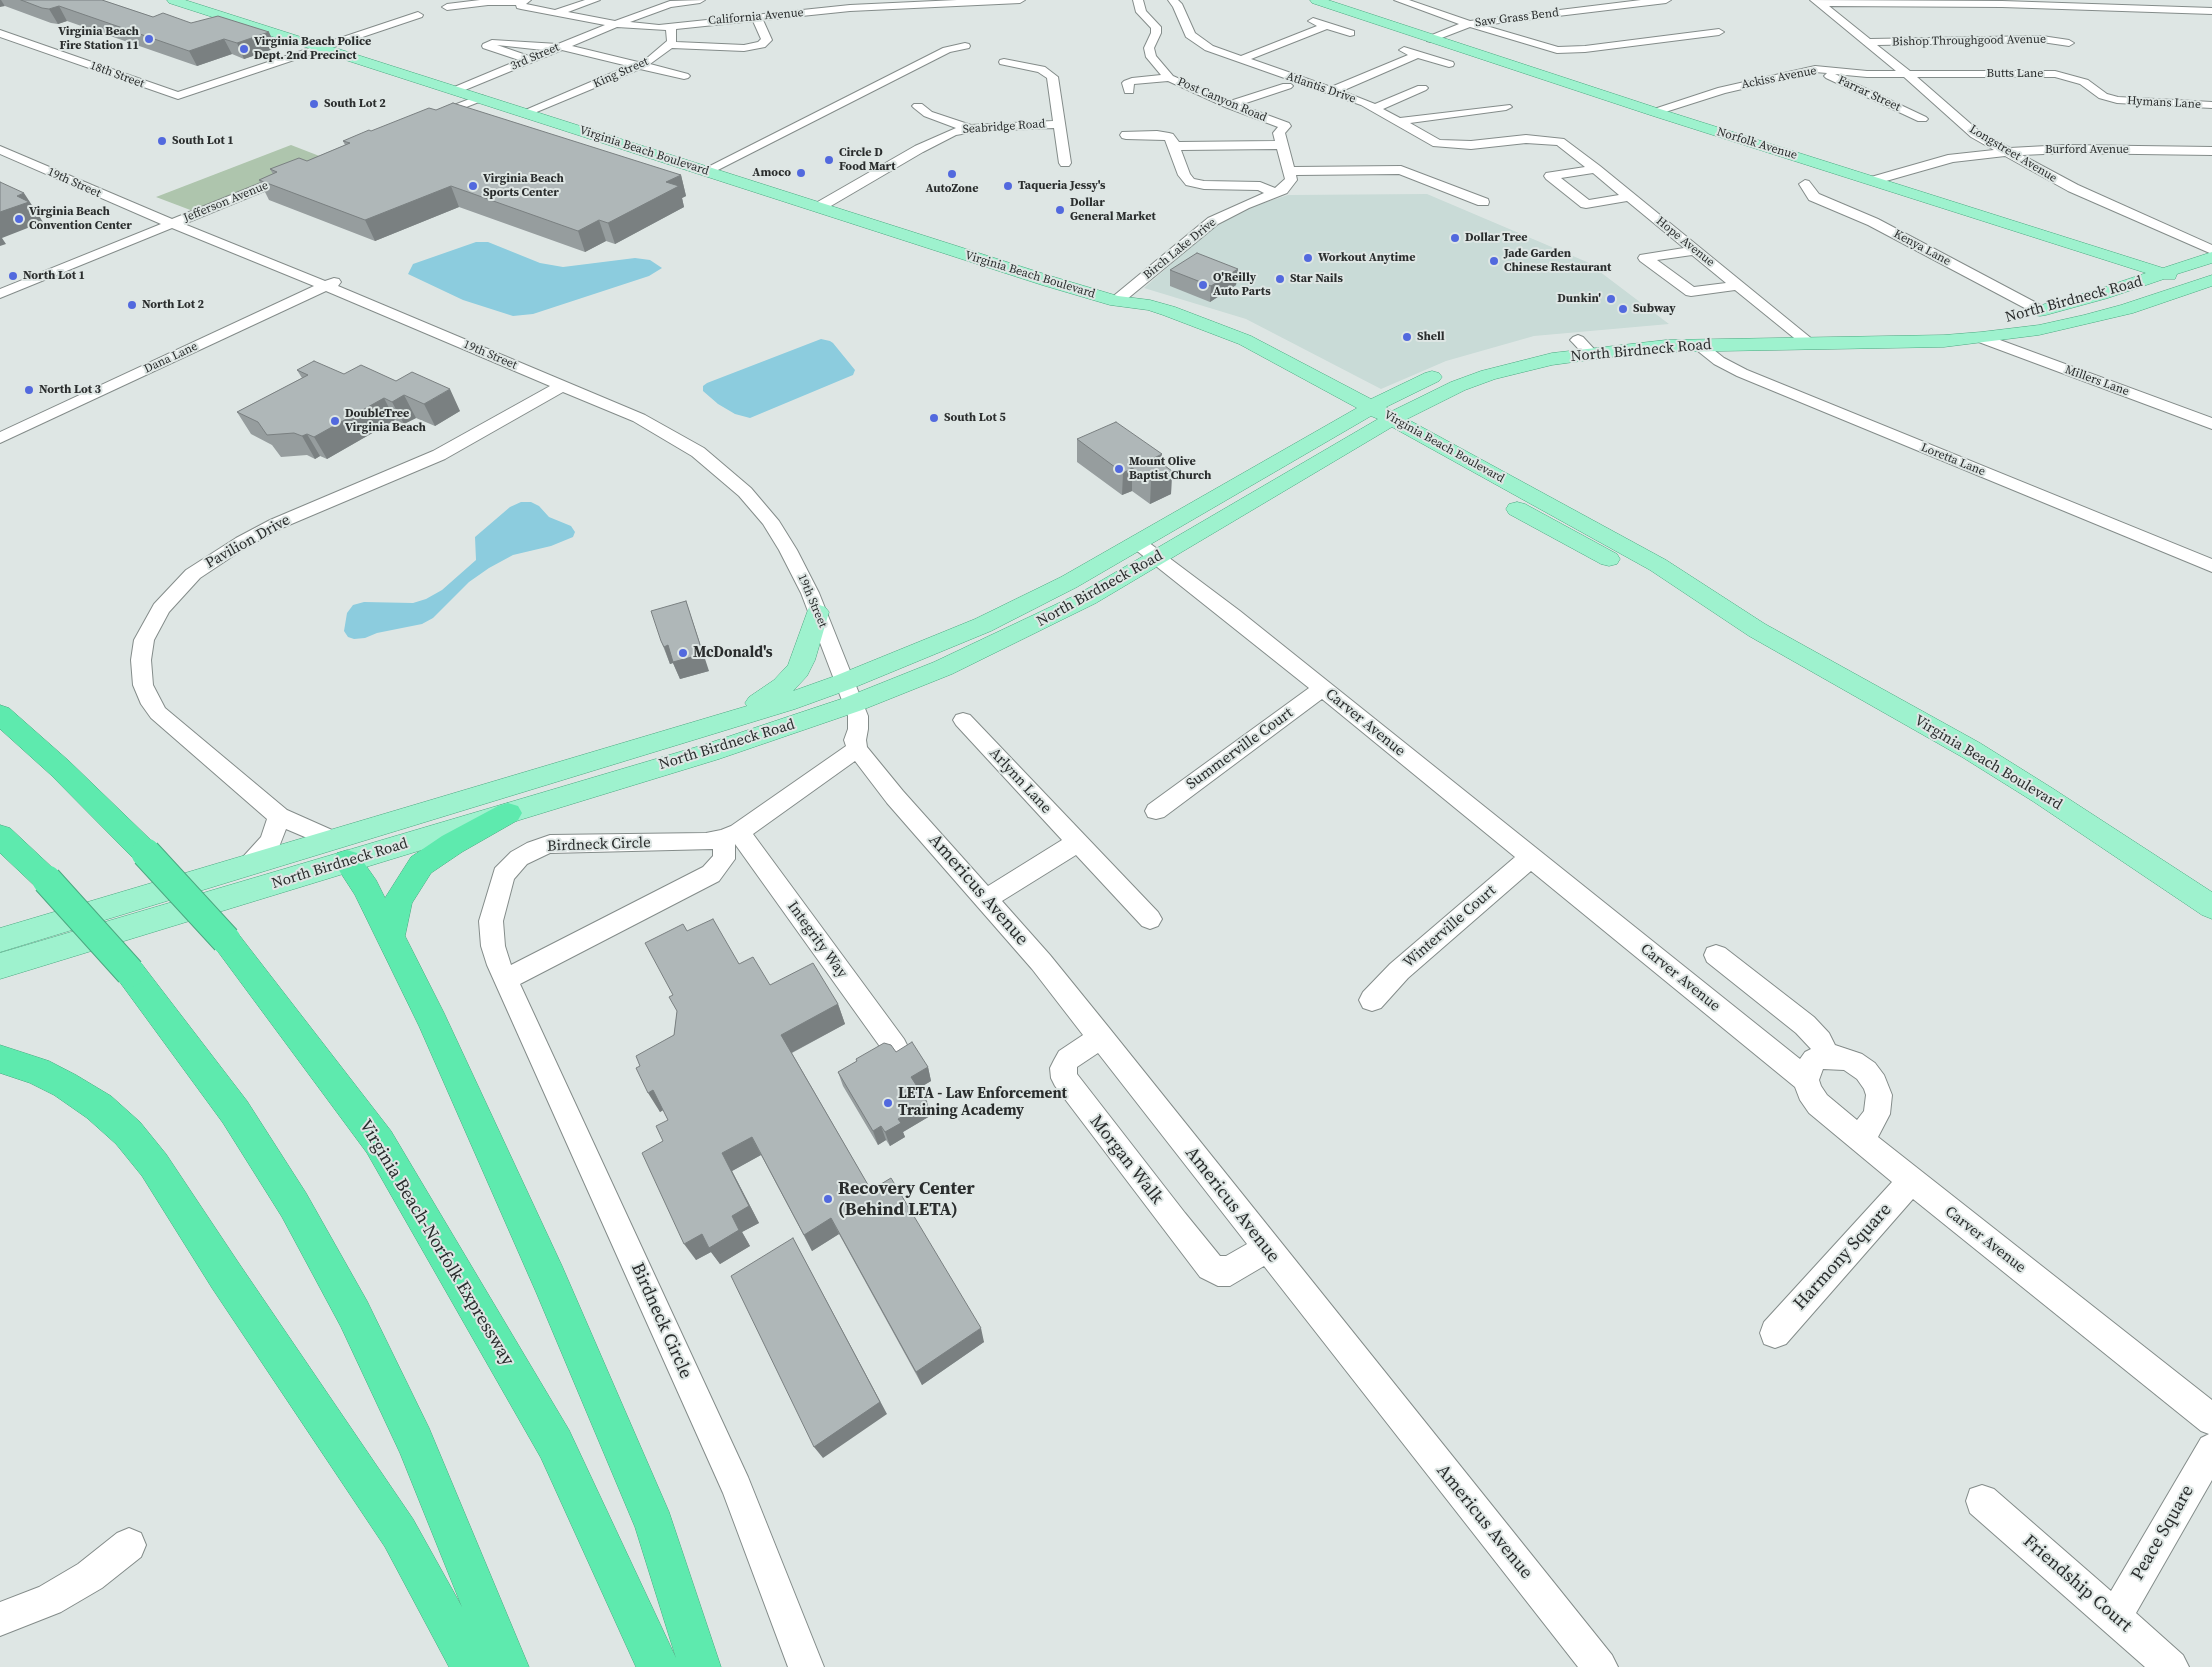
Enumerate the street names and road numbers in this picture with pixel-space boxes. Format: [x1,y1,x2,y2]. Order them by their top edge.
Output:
street label: California Avenue [708,6,804,28]
street label: Saw Grass Bend [1474,6,1560,30]
street label: Bishop Throughgood Avenue [1892,32,2046,50]
street label: 3rd Street [508,40,562,74]
street label: King Street [591,54,651,92]
street label: 18th Street [88,58,146,92]
street label: Ackiss Avenue [1740,64,1818,92]
street label: Butts Lane [1987,67,2043,81]
street label: Atlantis Drive [1284,69,1358,107]
street label: Farrar Street [1835,73,1903,115]
street label: Post Canyon Road [1175,75,1269,125]
street label: Hymans Lane [2127,94,2201,112]
street label: Seabridge Road [962,117,1046,137]
street label: Longstreet Avenue [1967,122,2059,186]
street label: Virginia Beach Boulevard [577,123,711,179]
street label: Norfolk Avenue [1715,125,1799,163]
street label: Burford Avenue [2045,143,2129,157]
street label: 19th Street [45,165,103,201]
street label: Jefferson Avenue [181,178,271,226]
street label: Hope Avenue [1653,214,1717,270]
street label: Birch Lake Drive [1141,215,1219,283]
street label: Kenya Lane [1891,227,1953,269]
street label: Virginia Beach Boulevard [963,248,1097,302]
street label: North Birdneck Road [2003,273,2145,327]
street label: North Birdneck Road [1570,336,1712,366]
street label: 19th Street [461,337,519,373]
street label: Dana Lane [142,339,200,377]
street label: Millers Lane [2063,363,2131,399]
street label: Virginia Beach Boulevard [1381,408,1507,486]
street label: Loretta Lane [1919,441,1987,479]
street label: Pavilion Drive [202,511,294,573]
street label: North Birdneck Road [1034,547,1166,631]
street label: 19th Street [794,572,830,630]
street label: Carver Avenue [1321,685,1409,761]
street label: Summerville Court [1183,704,1297,794]
street label: Virginia Beach Boulevard [1911,712,2065,814]
street label: North Birdneck Road [657,716,797,774]
street label: Arlynn Lane [985,744,1055,818]
street label: Americus Avenue [924,830,1032,950]
street label: Birdneck Circle [547,834,651,856]
street label: North Birdneck Road [270,835,410,893]
street label: Winterville Court [1400,882,1500,972]
street label: Integrity Way [783,898,851,982]
street label: Carver Avenue [1636,940,1724,1016]
street label: Morgan Walk [1085,1111,1167,1209]
street label: Virginia Beach-Norfolk Expressway [354,1116,518,1370]
street label: Americus Avenue [1180,1143,1284,1267]
street label: Harmony Square [1790,1199,1896,1315]
street label: Carver Avenue [1941,1203,2029,1277]
street label: Birdneck Circle [626,1260,696,1382]
street label: Americus Avenue [1431,1461,1537,1583]
street label: Peace Square [2127,1482,2199,1584]
street label: Friendship Court [2018,1531,2136,1637]

